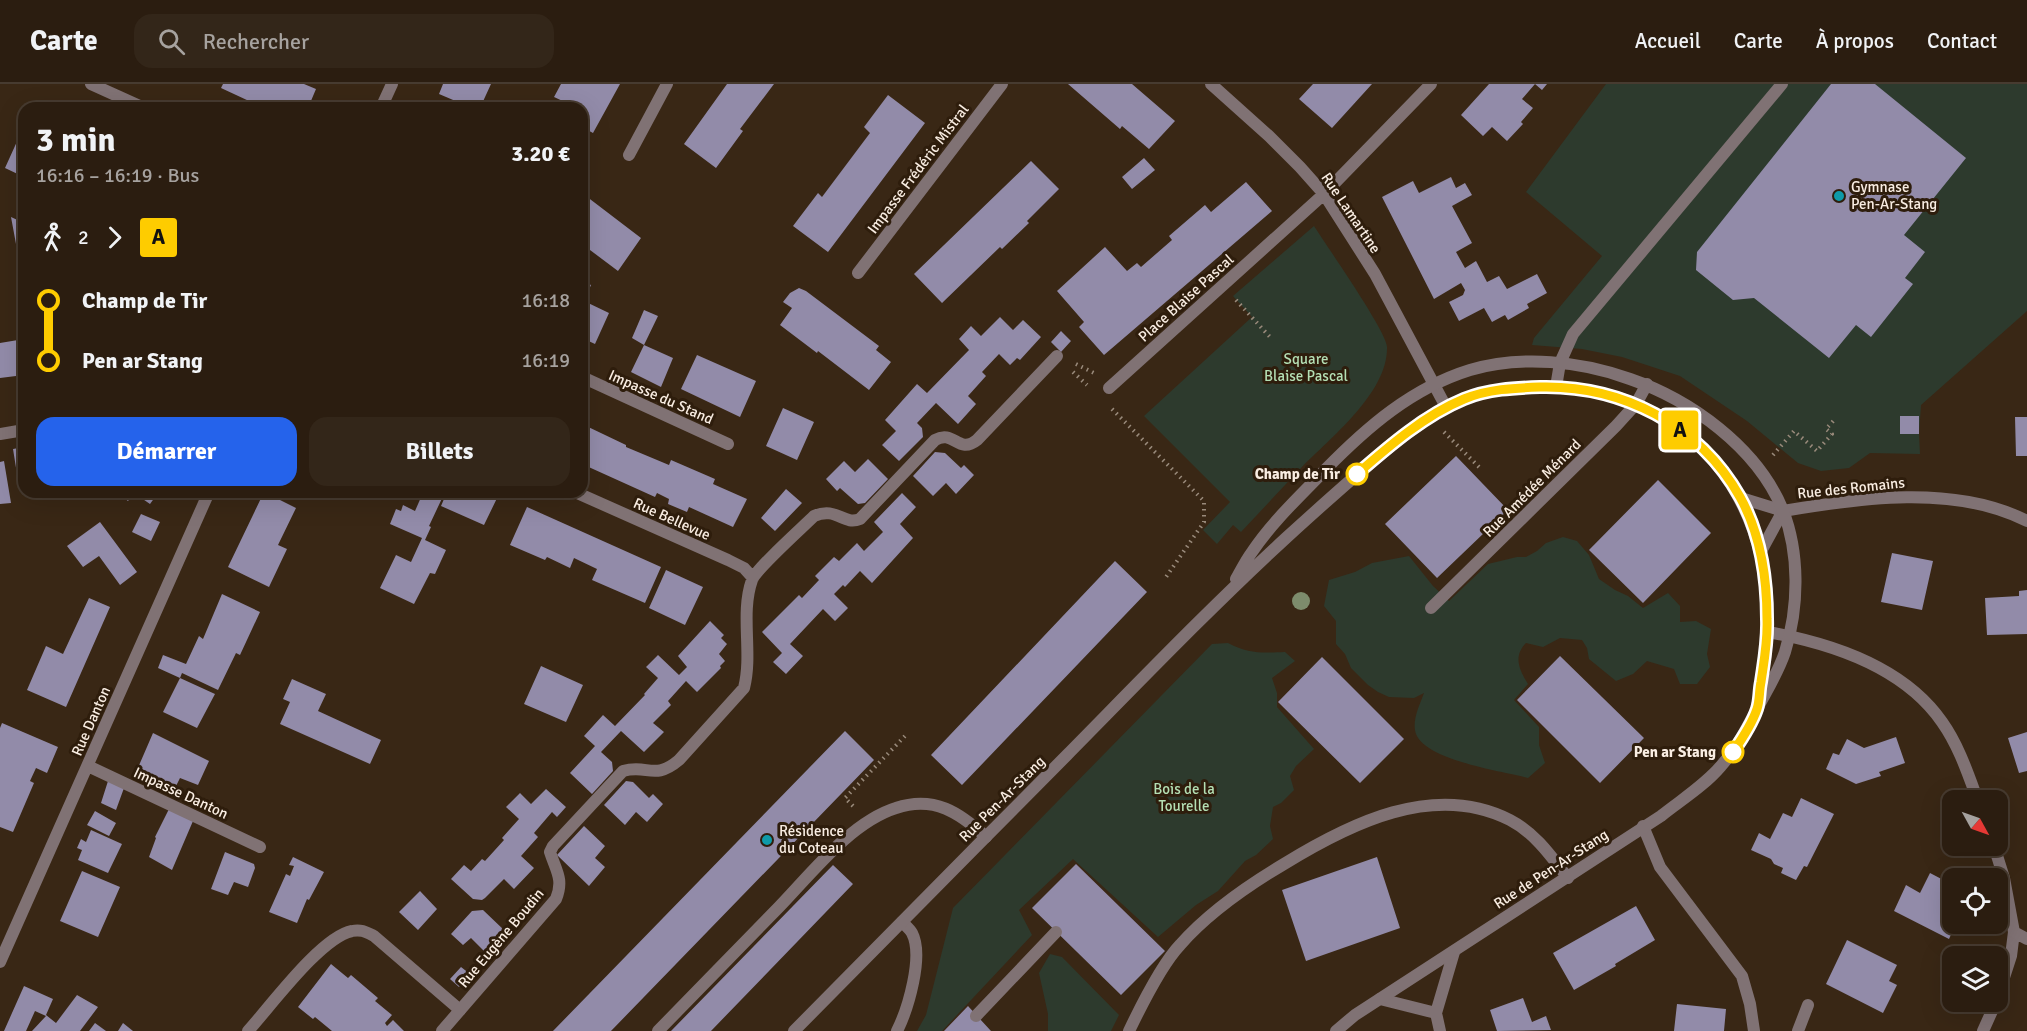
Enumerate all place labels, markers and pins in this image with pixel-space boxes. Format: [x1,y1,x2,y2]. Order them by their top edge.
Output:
place label: Gymnase Pen-Ar-Stang [1851,178,1937,213]
marker: Gymnase Pen-Ar-Stang [1832,189,1846,203]
marker: Champ de Tir [1346,463,1368,485]
place label: Champ de Tir [1255,465,1340,483]
marker: Pen ar Stang [1722,741,1744,763]
place label: Pen ar Stang [1634,743,1716,761]
place label: Résidence du Coteau [779,822,844,857]
marker: Résidence du Coteau [760,833,774,847]

